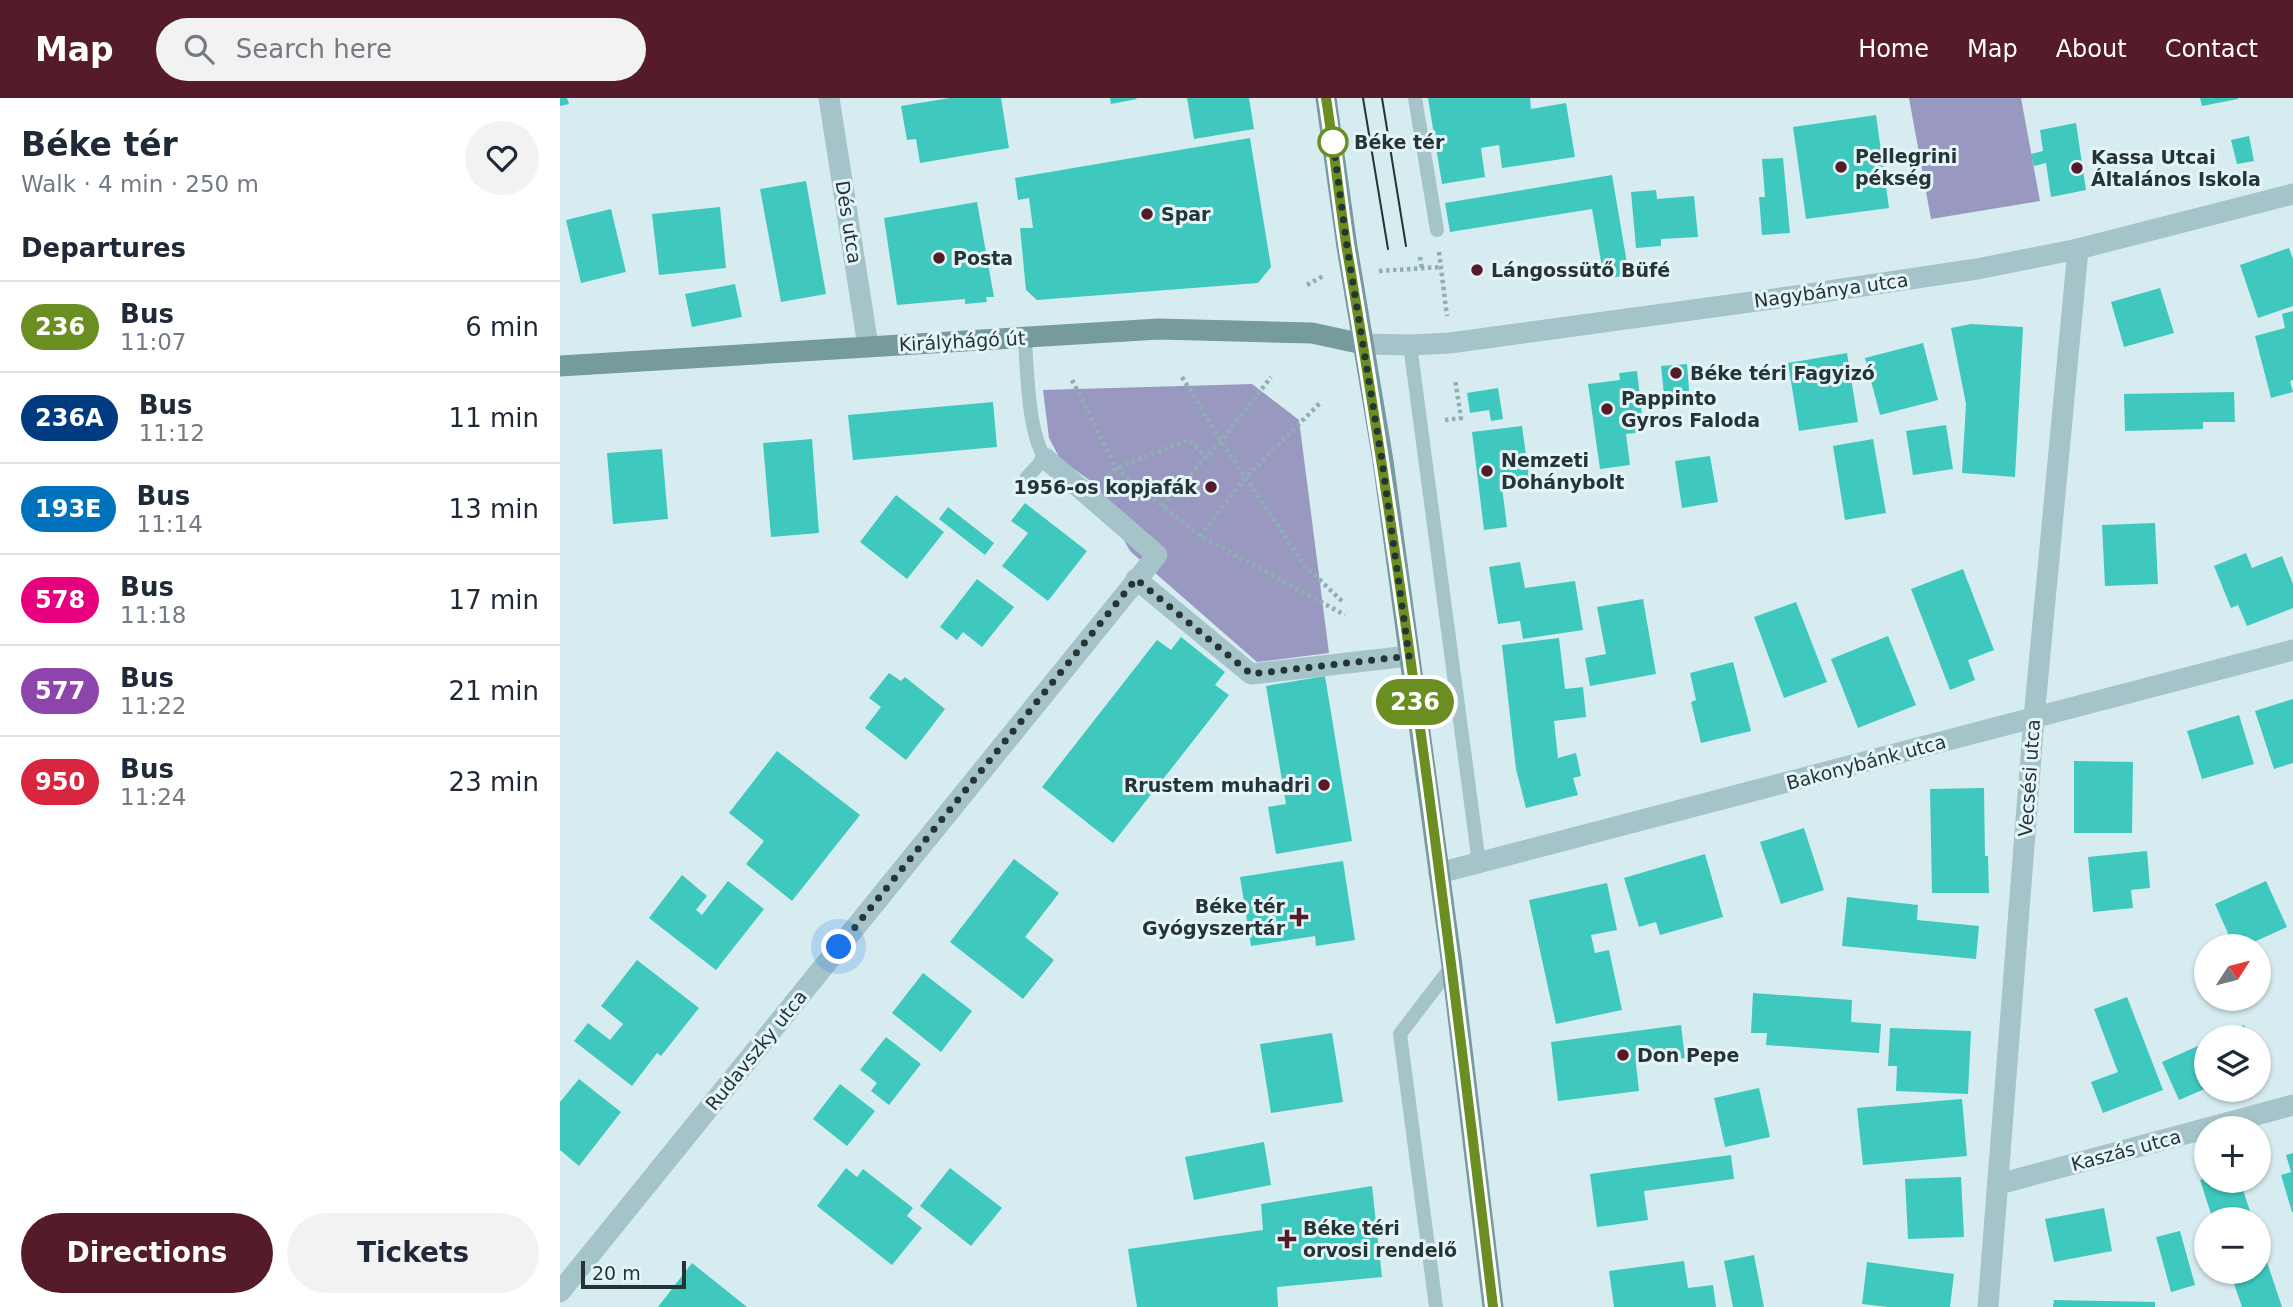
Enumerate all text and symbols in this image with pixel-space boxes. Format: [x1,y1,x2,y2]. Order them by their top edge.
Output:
search box [156,18,646,81]
text: Map [35,30,114,69]
icon: search [180,30,218,68]
text: Search here [236,34,392,64]
text: Home [1858,35,1929,63]
text: Map [1967,35,2018,63]
text: About [2056,35,2127,63]
text: Contact [2165,35,2258,63]
button: heart [465,121,539,195]
text: Béke tér [21,125,178,164]
marker: Béke tér [1318,127,1348,157]
place label: Béke tér [1354,131,1445,153]
place label: Pellegrini pékség [1855,145,1957,189]
place label: Kassa Utcai Általános Iskola [2091,146,2261,190]
marker: Pellegrini pékség [1833,159,1849,175]
marker: Kassa Utcai Általános Iskola [2069,160,2085,176]
text: Walk · 4 min · 250 m [21,171,259,197]
street label: Dés utca [832,179,866,265]
place label: Spar [1161,203,1211,225]
marker: Spar [1139,206,1155,222]
text: Departures [21,233,186,263]
place label: Posta [953,247,1013,269]
marker: Posta [931,250,947,266]
place label: Lángossütő Büfé [1491,259,1670,281]
marker: Lángossütő Büfé [1469,262,1485,278]
street label: Nagybánya utca [1753,268,1909,312]
text: Bus [120,299,174,329]
text: 6 min [465,312,539,342]
text: 236 [35,313,85,341]
street label: Királyhágó út [898,327,1026,355]
text: 11:07 [120,329,186,355]
place label: Béke téri Fagyizó [1690,362,1875,384]
marker: Béke téri Fagyizó [1668,365,1684,381]
place label: Pappinto Gyros Faloda [1621,387,1760,431]
text: Bus [139,390,192,420]
marker: Pappinto Gyros Faloda [1599,401,1615,417]
text: 11 min [449,403,539,433]
text: 236A [35,404,104,432]
text: 11:12 [139,420,205,446]
place label: Nemzeti Dohánybolt [1501,449,1624,493]
marker: Nemzeti Dohánybolt [1479,463,1495,479]
place label: 1956-os kopjafák [1013,476,1197,498]
marker: 1956-os kopjafák [1203,479,1219,495]
text: Bus [137,481,190,511]
text: 13 min [449,494,539,524]
text: 193E [35,495,102,523]
text: 11:14 [137,511,203,537]
text: Bus [120,572,174,602]
text: 17 min [449,585,539,615]
text: 578 [35,586,85,614]
text: 11:18 [120,602,186,628]
text: Bus [120,663,174,693]
text: 21 min [449,676,539,706]
text: 577 [35,677,85,705]
line badge: 236 [1375,679,1455,725]
text: 236 [1390,688,1440,716]
text: 11:22 [120,693,186,719]
street label: Vecsési utca [2014,718,2044,838]
street label: Bakonybánk utca [1784,730,1948,794]
text: Bus [120,754,174,784]
text: 23 min [449,767,539,797]
text: 950 [35,768,85,796]
place label: Rrustem muhadri [1124,774,1310,796]
marker: Rrustem muhadri [1316,777,1332,793]
text: 11:24 [120,784,186,810]
place label: Béke tér Gyógyszertár [1142,895,1286,939]
marker: Béke tér Gyógyszertár [1291,909,1307,925]
your location [821,929,856,964]
north arrow [2194,934,2272,1012]
map controls [2194,934,2271,1284]
street label: Rudavszky utca [701,985,811,1115]
button: layers [2194,1025,2271,1102]
place label: Don Pepe [1637,1044,1739,1066]
marker: Don Pepe [1615,1047,1631,1063]
button: + [2194,1116,2271,1193]
street label: Kaszás utca [2069,1125,2183,1175]
button: − [2194,1207,2271,1284]
button: Directions [21,1213,273,1293]
button: Tickets [287,1213,539,1293]
place label: Béke téri orvosi rendelő [1303,1217,1457,1261]
marker: Béke téri orvosi rendelő [1277,1229,1297,1249]
scale bar [581,1258,686,1290]
text: 20 m [592,1262,641,1284]

